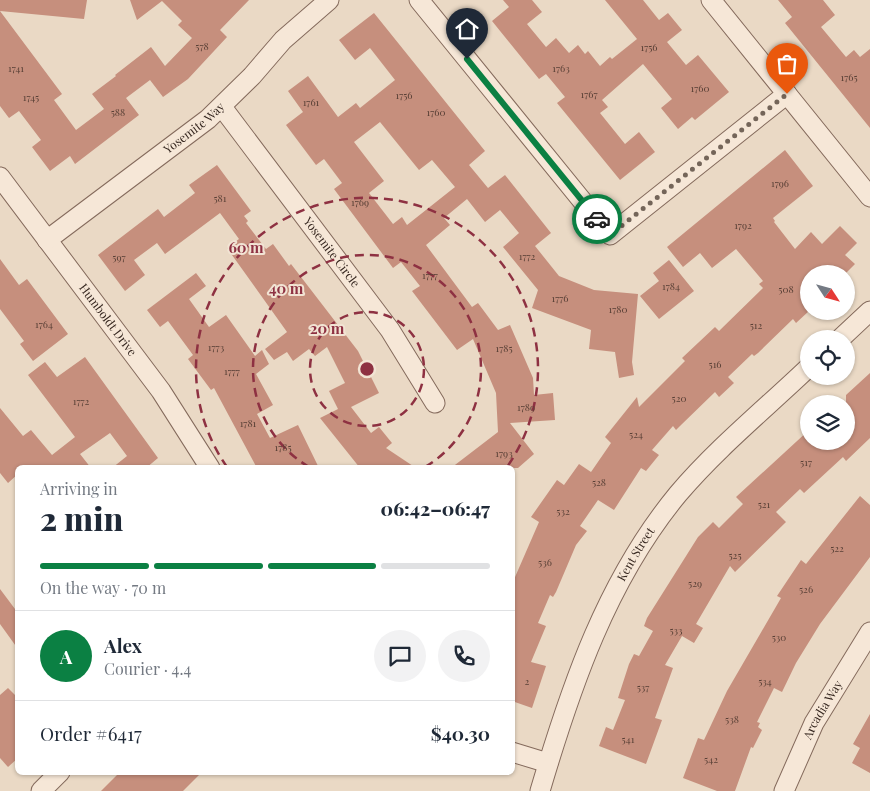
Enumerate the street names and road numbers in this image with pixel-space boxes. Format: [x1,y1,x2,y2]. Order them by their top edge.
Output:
street label: Yosemite Way [159,98,228,157]
street label: Yosemite Circle [300,213,364,290]
street label: Humboldt Drive [76,280,141,359]
street label: Kent Street [613,523,658,584]
street label: Arcadia Way [798,677,845,742]

